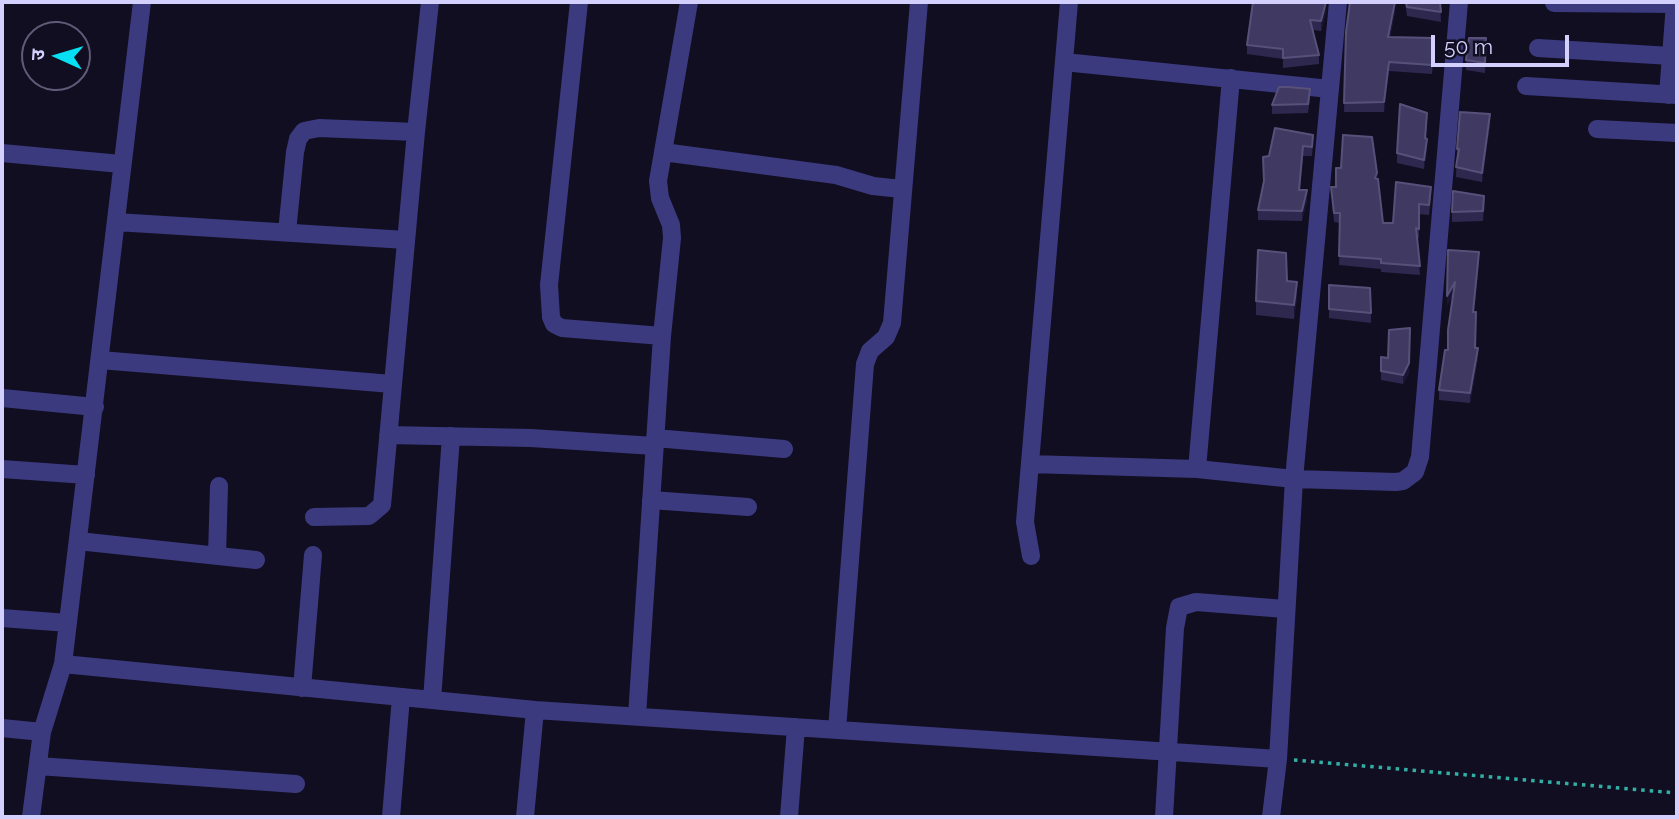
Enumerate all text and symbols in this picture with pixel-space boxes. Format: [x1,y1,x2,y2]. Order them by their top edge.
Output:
north arrow [21,21,91,91]
scale bar [1434,21,1572,65]
text: 50 m [1444,34,1493,59]
text: उ [26,48,48,61]

